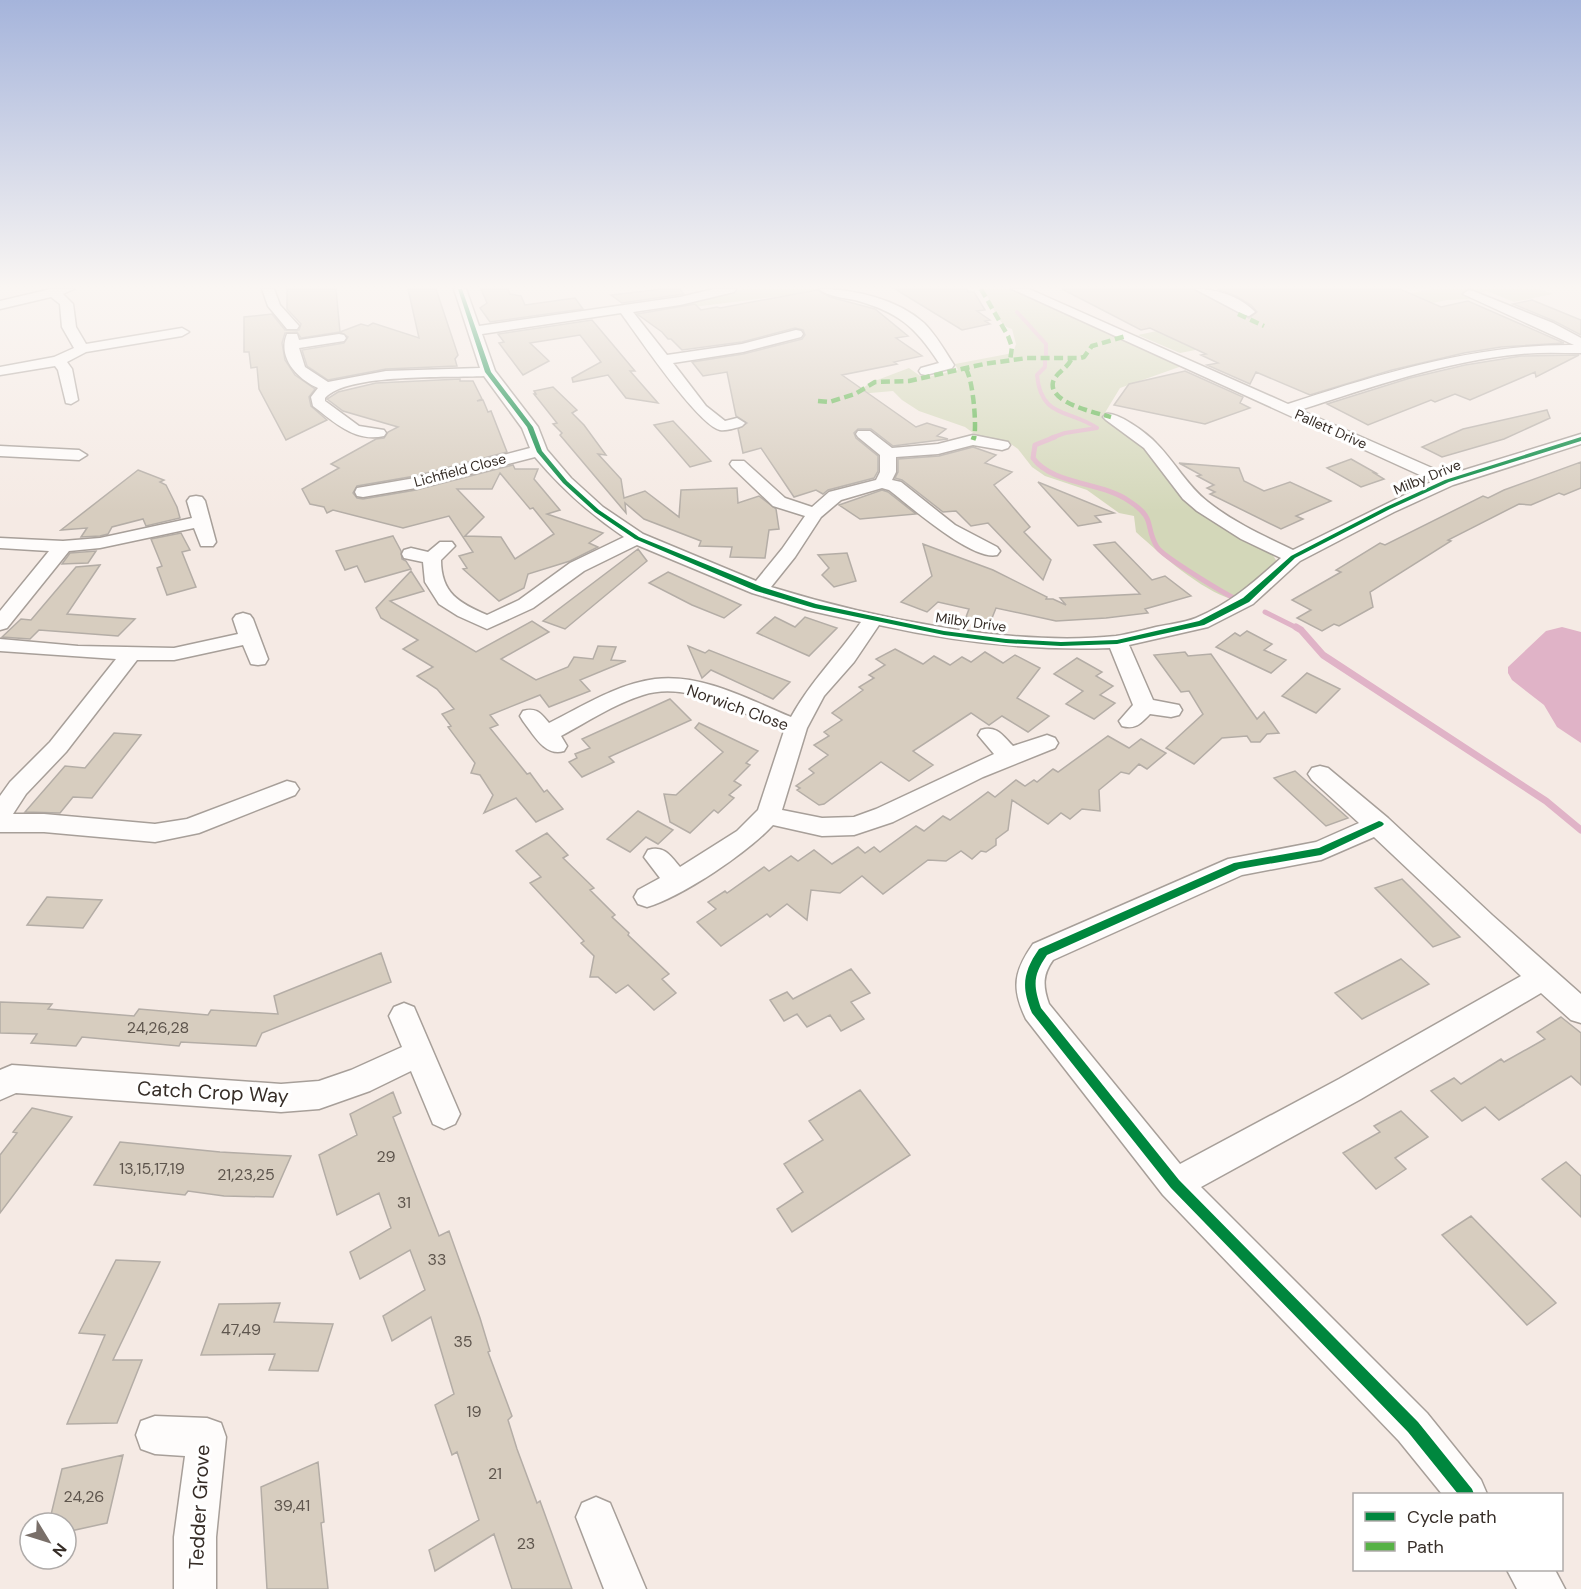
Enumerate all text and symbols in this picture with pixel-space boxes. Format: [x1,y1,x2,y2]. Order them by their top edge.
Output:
street label: Pallett Drive [1292,405,1370,453]
street label: Lichfield Close [412,449,508,491]
street label: Milby Drive [1391,455,1463,499]
street label: Milby Drive [935,608,1008,636]
street label: Norwich Close [684,679,792,736]
house number: 24,26,28 [127,1017,189,1038]
street label: Catch Crop Way [136,1075,290,1109]
house number: 29 [376,1146,396,1167]
house number: 13,15,17,19 [119,1158,185,1179]
house number: 21,23,25 [217,1164,275,1185]
house number: 31 [397,1192,411,1213]
house number: 33 [428,1249,446,1270]
house number: 47,49 [221,1319,261,1340]
house number: 35 [453,1331,473,1352]
house number: 19 [466,1401,482,1422]
street label: Tedder Grove [183,1444,215,1570]
house number: 21 [488,1463,502,1484]
house number: 24,26 [64,1486,104,1507]
legend [1353,1493,1563,1571]
house number: 39,41 [274,1495,310,1516]
text: Cycle path [1407,1505,1497,1529]
north arrow [18,1511,78,1571]
house number: 23 [517,1533,535,1554]
text: Path [1407,1535,1444,1559]
text: N [48,1539,71,1561]

